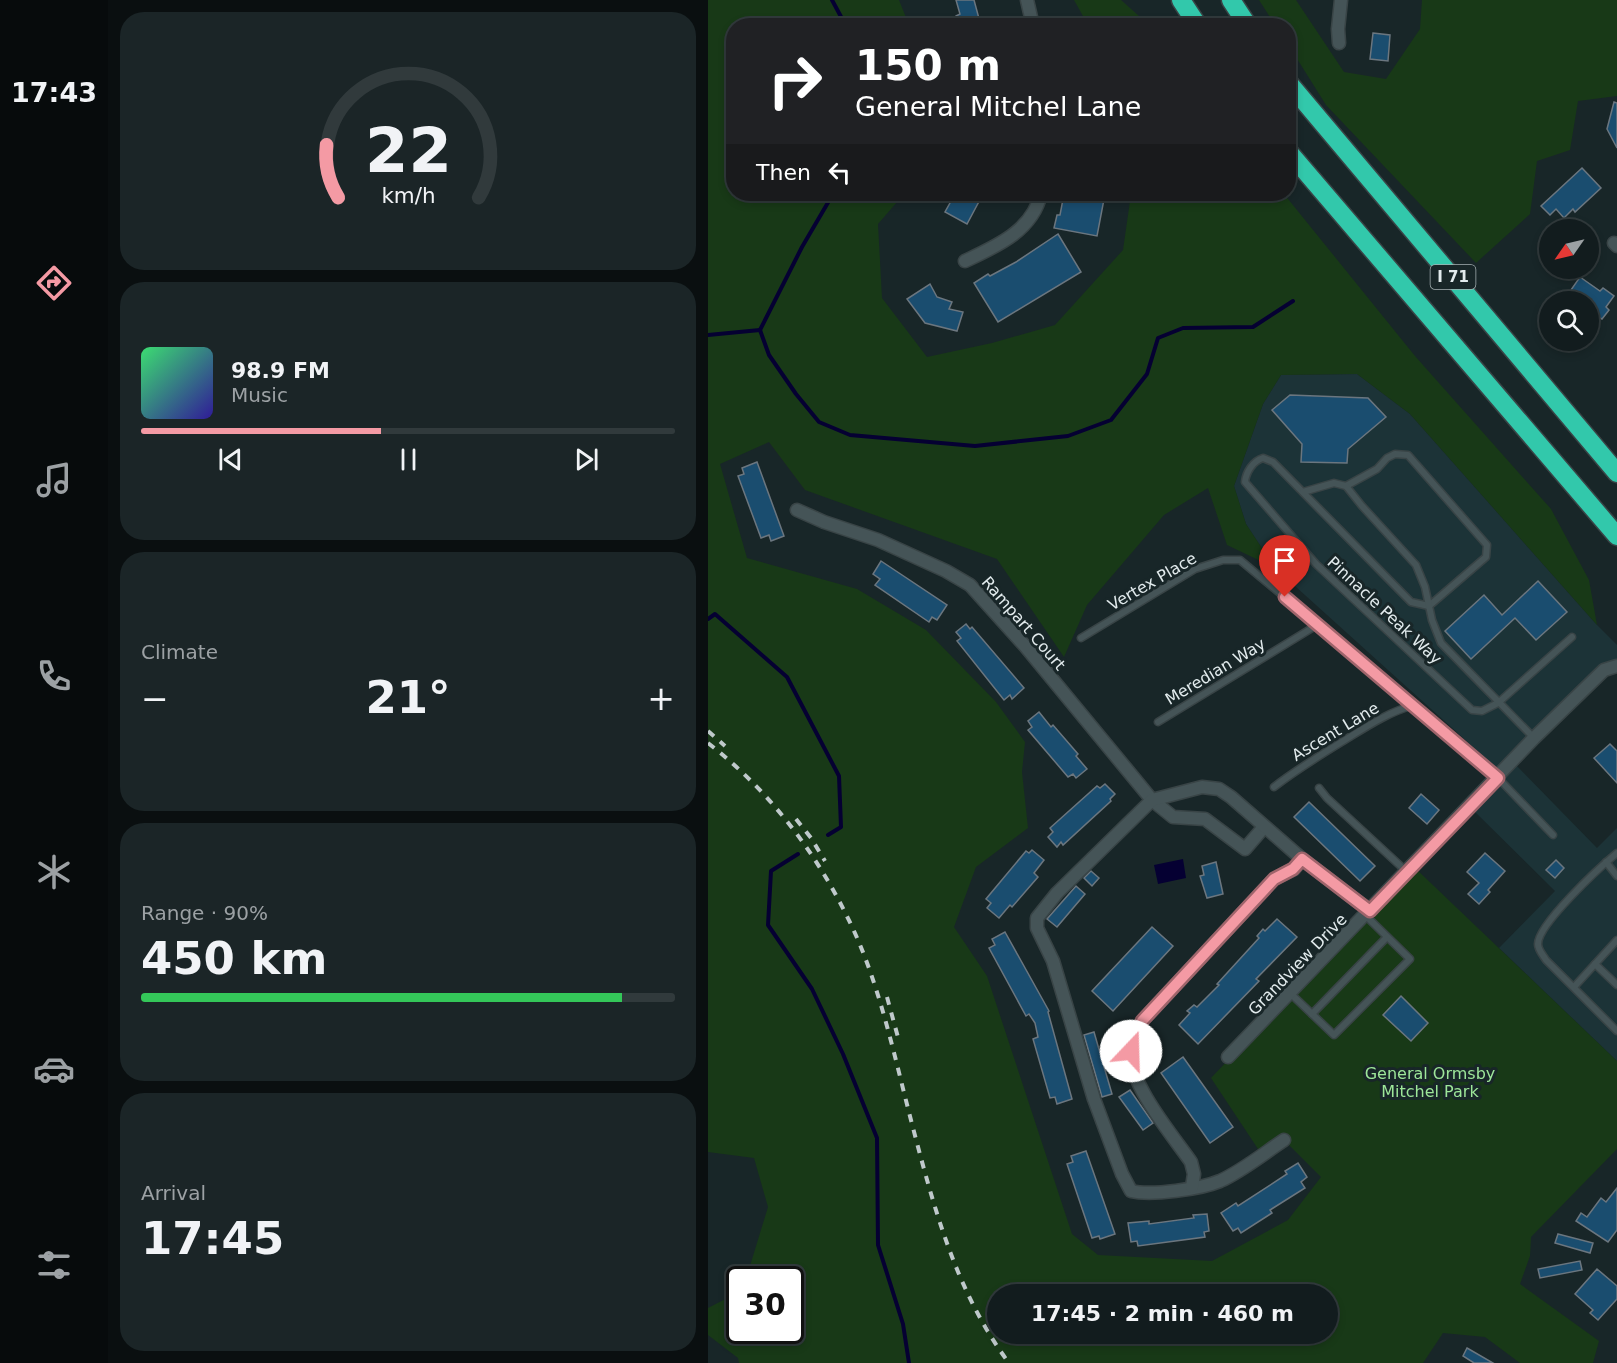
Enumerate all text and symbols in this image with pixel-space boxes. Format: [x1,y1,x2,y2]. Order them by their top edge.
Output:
text: 150 m [855,41,1001,90]
icon: right [756,42,834,120]
text: 17:43 [11,77,97,108]
text: General Mitchel Lane [855,91,1141,122]
text: 22 [365,114,451,187]
icon: left [823,156,856,189]
text: Then [756,160,811,185]
text: km/h [381,183,435,208]
north arrow [1539,219,1599,279]
map controls [1539,219,1599,351]
icon: directions [33,262,75,304]
road number: I 71 [1430,265,1476,289]
button: search [1539,291,1599,351]
text: 98.9 FM [231,358,330,383]
text: Music [231,383,288,407]
icon: previous [214,443,247,476]
icon: pause [392,443,425,476]
icon: next [570,443,603,476]
icon: music [33,459,75,501]
pin [1259,535,1310,597]
icon: arrive [1268,544,1301,577]
street label: Vertex Place [1105,548,1200,614]
street label: Pinnacle Peak Way [1324,553,1446,668]
street label: Rampart Court [978,573,1070,674]
street label: Meredian Way [1162,634,1269,709]
text: Climate [141,640,218,664]
icon: phone [33,655,75,697]
text: 21° [365,671,451,724]
text: − [141,679,169,718]
text: + [647,679,675,718]
street label: Ascent Lane [1288,698,1382,765]
icon: climate [33,851,75,893]
text: Range · 90% [141,901,268,925]
street label: Grandview Drive [1244,910,1351,1019]
text: 450 km [141,932,327,985]
position arrow [1099,1019,1163,1083]
icon: car [33,1048,75,1090]
park label: General Ormsby Mitchel Park [1365,1064,1495,1101]
text: Arrival [141,1181,206,1205]
text: 17:45 [141,1212,284,1265]
icon: filters [33,1244,75,1286]
speed limit sign: 30 [726,1266,804,1344]
text: 17:45 · 2 min · 460 m [1031,1301,1294,1326]

